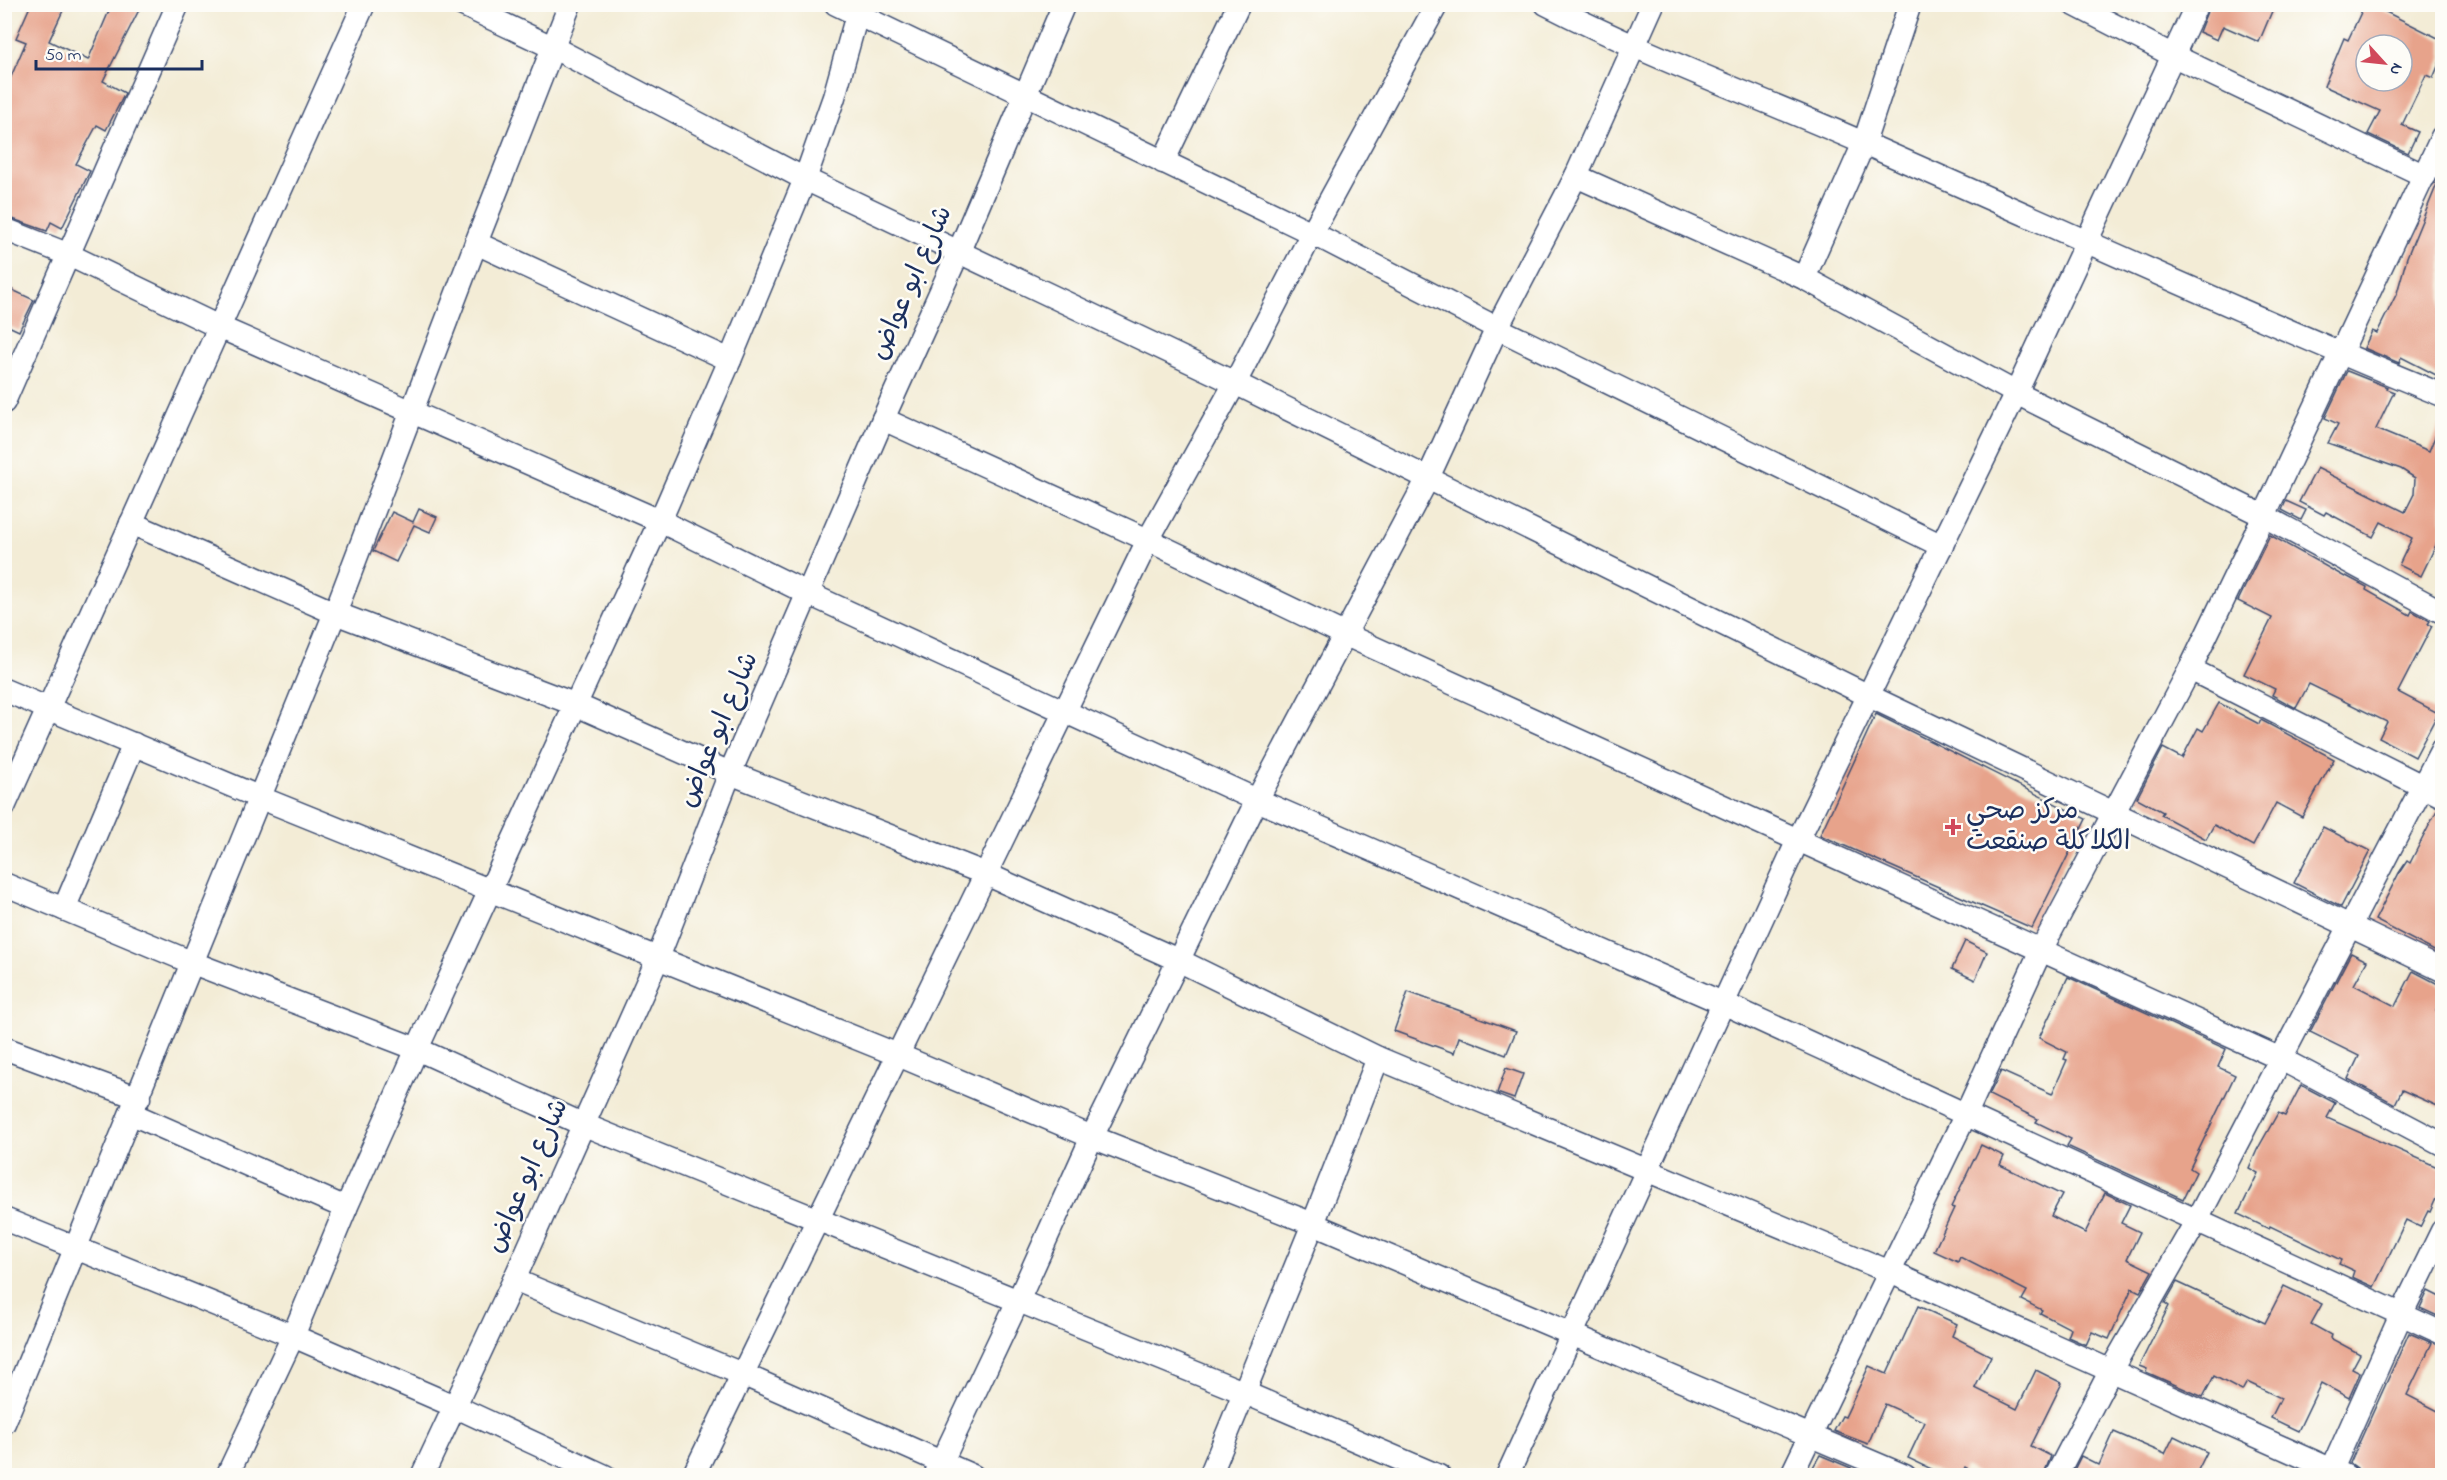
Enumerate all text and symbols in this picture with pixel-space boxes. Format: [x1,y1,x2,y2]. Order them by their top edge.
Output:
scale bar [36,33,202,71]
north arrow [2354,33,2414,93]
text: 50 m [45,43,82,69]
text: N [2382,59,2409,79]
street label: شارع ابو عواض [861,199,963,367]
street label: شارع ابو عواض [669,646,769,814]
place label: مركز صحي الكلاكلة صنقعت [1966,792,2130,862]
marker: مركز صحي الكلاكلة صنقعت [1944,818,1962,836]
street label: شارع ابو عواض [477,1092,579,1260]

